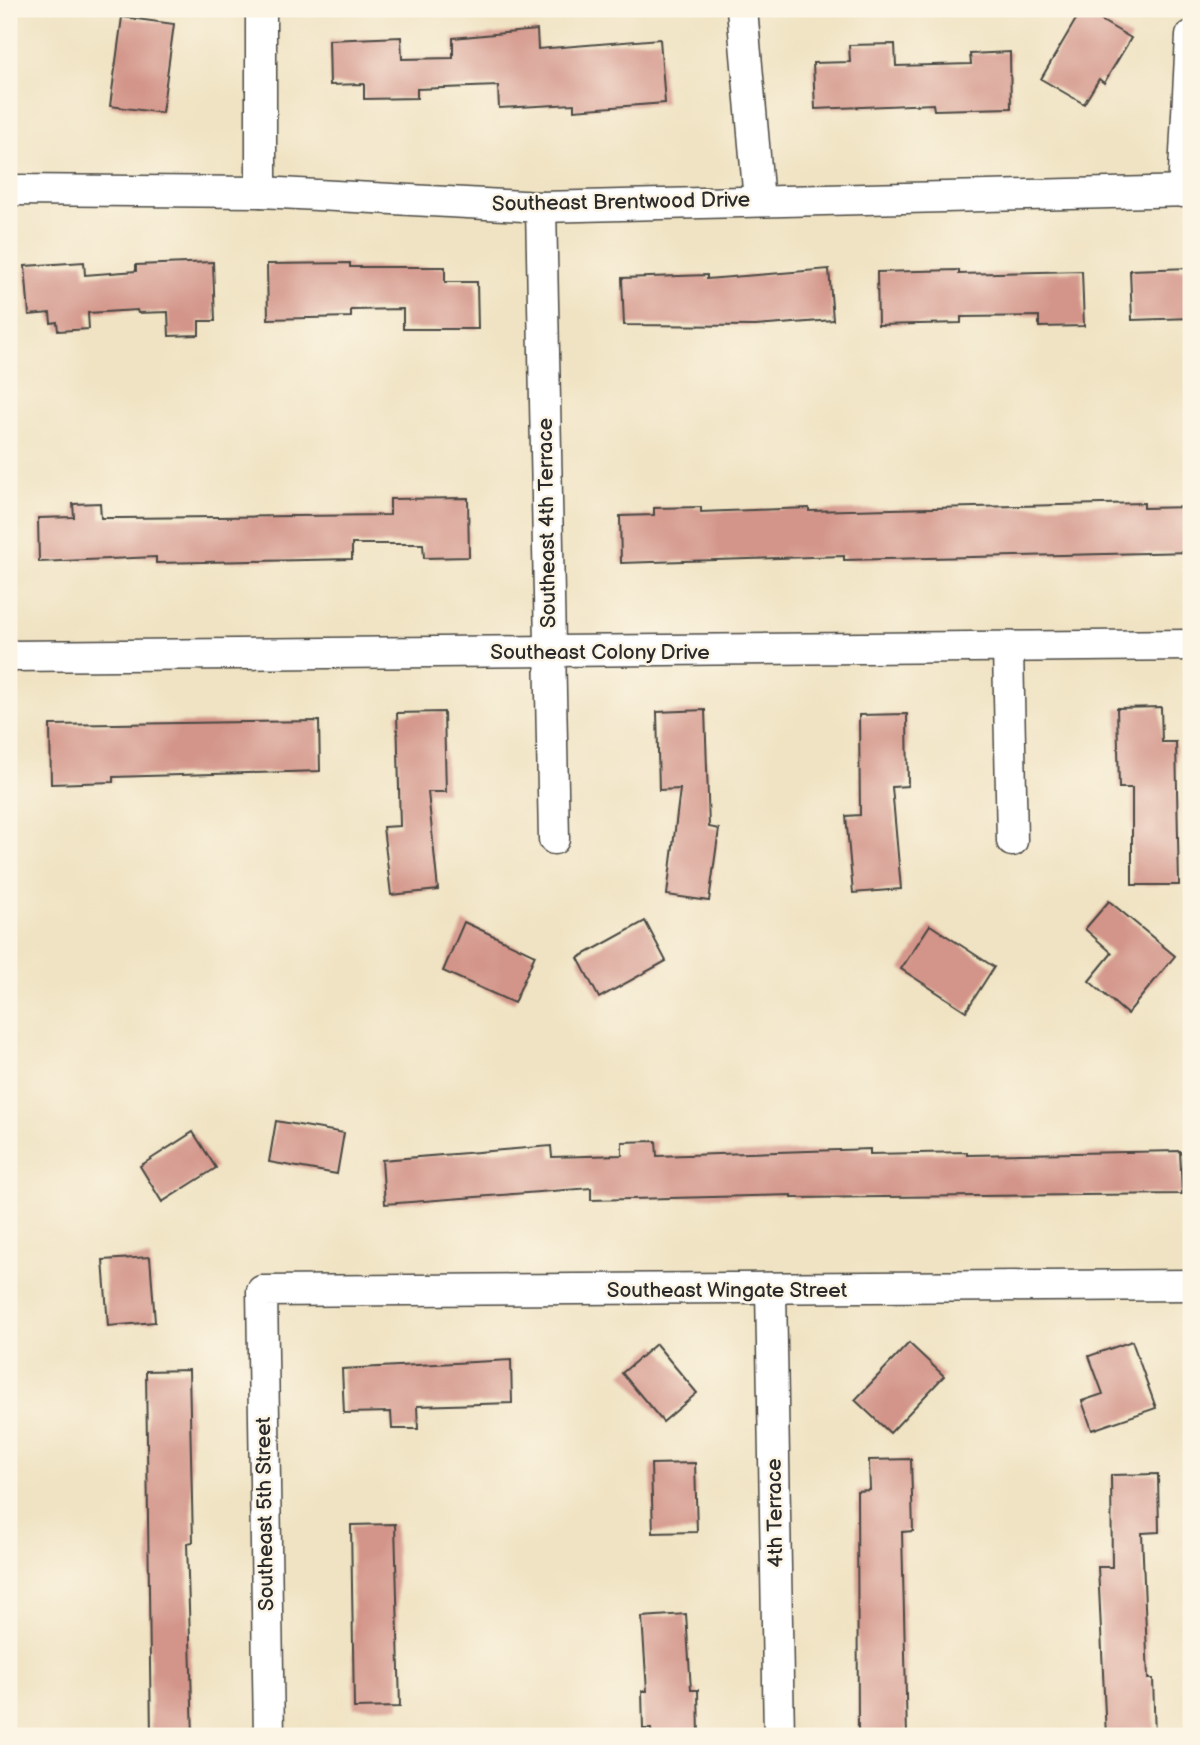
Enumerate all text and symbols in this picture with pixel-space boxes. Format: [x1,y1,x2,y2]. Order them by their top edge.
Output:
street label: Southeast Brentwood Drive [492,187,750,217]
street label: Southeast 4th Terrace [533,418,561,628]
street label: Southeast Colony Drive [490,640,710,665]
street label: Southeast Wingate Street [607,1278,848,1303]
street label: Southeast 5th Street [251,1416,279,1611]
street label: 4th Terrace [762,1458,788,1568]

